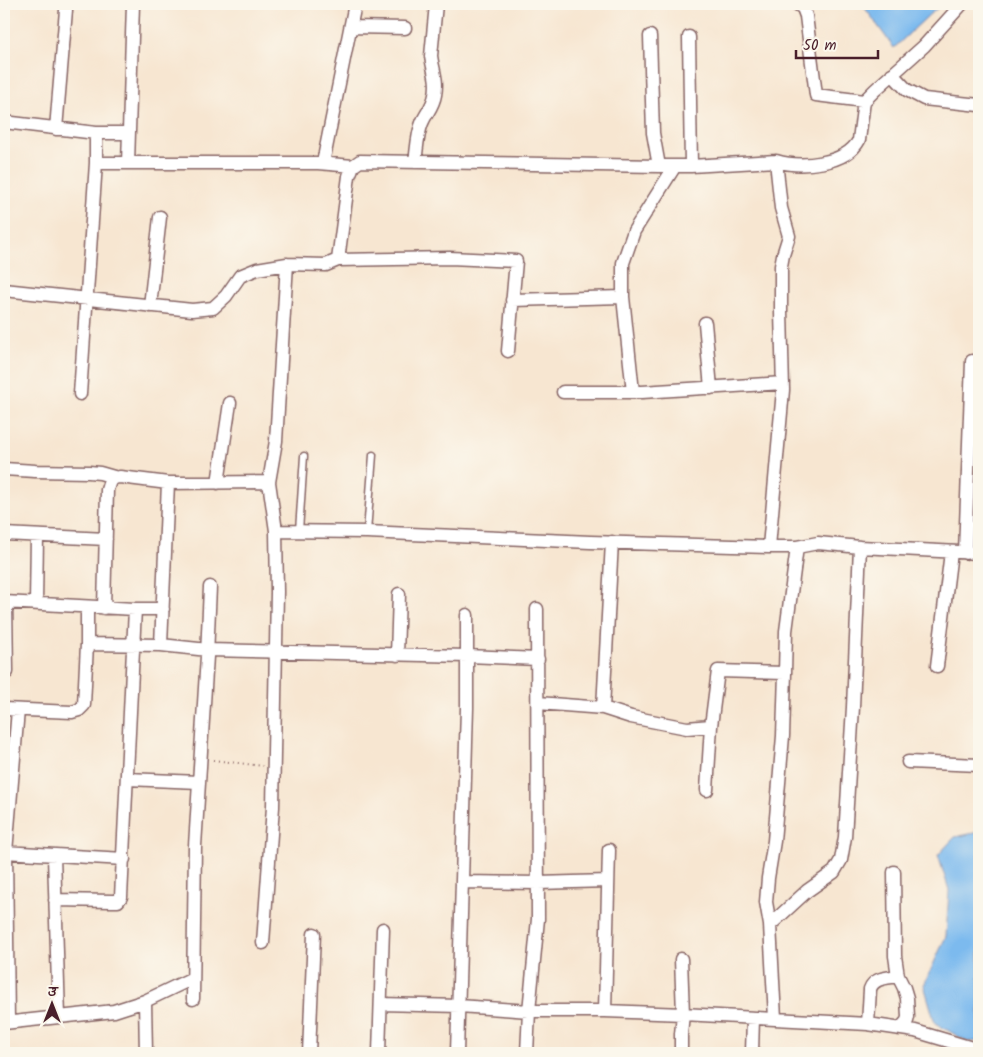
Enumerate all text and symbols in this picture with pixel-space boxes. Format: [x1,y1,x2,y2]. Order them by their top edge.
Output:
scale bar [796,28,878,60]
text: 50 m [803,34,837,58]
north arrow [28,980,78,1030]
text: उ [48,981,60,1003]

